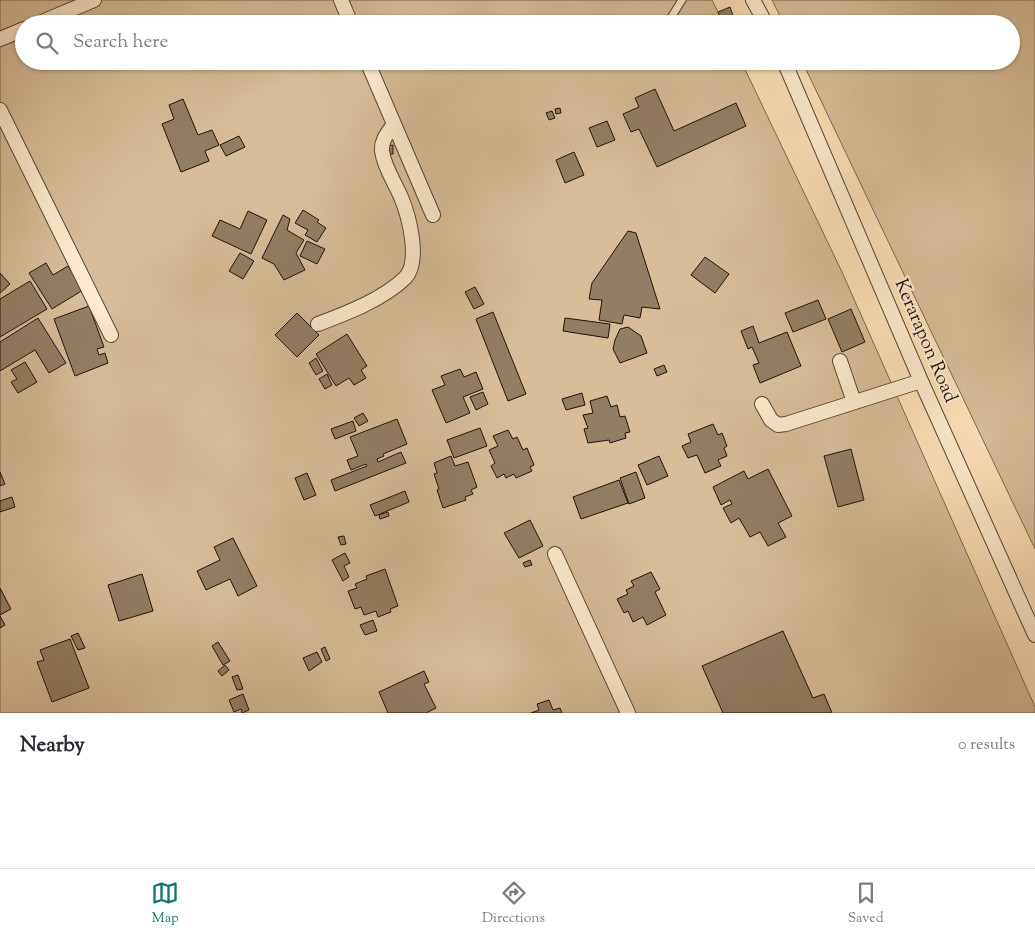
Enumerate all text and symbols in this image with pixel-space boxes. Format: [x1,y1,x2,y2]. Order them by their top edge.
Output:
search box [15,15,1020,70]
icon: search [33,29,61,57]
text: Search here [73,29,168,56]
street label: Kerarapon Road [887,275,963,407]
text: Nearby [20,731,85,761]
text: 0 results [958,734,1015,757]
tab: Map [151,879,179,929]
tab: Directions [482,879,545,929]
tab: Saved [848,879,884,929]

